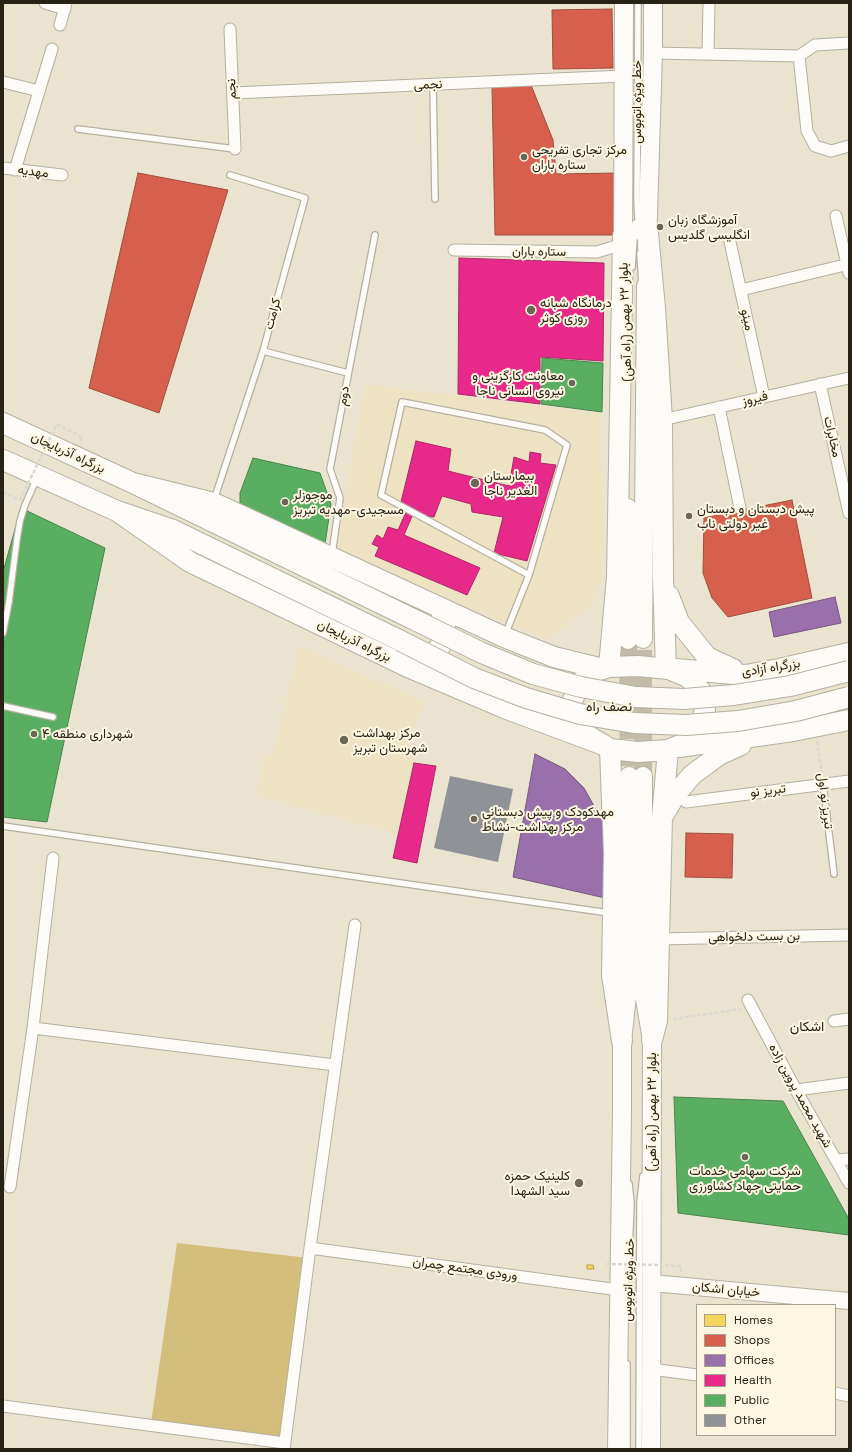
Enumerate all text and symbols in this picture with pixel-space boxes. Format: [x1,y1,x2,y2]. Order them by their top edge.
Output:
street label: خط ویژه اتوبوس [629,60,645,144]
street label: نجمی [413,77,443,93]
street label: نجم [224,78,240,100]
place label: مرکز تجاری تفریحی ستاره باران [532,142,627,173]
marker: مرکز تجاری تفریحی ستاره باران [519,152,529,162]
street label: مهدیه [17,162,49,182]
place label: آموزشگاه زبان انگلیسی گلدیس [668,212,750,243]
marker: آموزشگاه زبان انگلیسی گلدیس [655,222,665,232]
street label: ستاره باران [512,244,566,260]
street label: بلوار ۲۲ بهمن (راه آهن) [616,262,636,382]
place label: درمانگاه شبانه روزی کوثر [540,295,612,326]
street label: کرامت [261,297,285,331]
marker: درمانگاه شبانه روزی کوثر [525,304,537,316]
street label: مینو [737,308,757,332]
place label: معاونت کارگزینی و نیروی انسانی ناجا [472,368,564,399]
marker: معاونت کارگزینی و نیروی انسانی ناجا [567,378,577,388]
street label: دوم [335,385,353,407]
street label: فیروز [741,388,769,410]
street label: مخابرات [820,415,844,459]
street label: بزرگراه آذربایجان [28,429,108,477]
place label: بیمارستان الغدیر ناجا [484,468,537,499]
marker: بیمارستان الغدیر ناجا [469,477,481,489]
place label: موجوزلر مسجیدی-مهدیه تبریز [293,487,404,518]
marker: موجوزلر مسجیدی-مهدیه تبریز [280,497,290,507]
place label: پیش دبستان و دبستان غیر دولتی ناب [697,501,815,532]
marker: پیش دبستان و دبستان غیر دولتی ناب [684,511,694,521]
street label: بزرگراه آذربایجان [315,616,393,666]
street label: بزرگراه آزادی [741,656,801,680]
district label: نصف راه [586,699,632,715]
place label: مرکز بهداشت شهرستان تبریز [353,725,428,756]
place label: شهرداری منطقه ۴ [42,726,133,742]
marker: شهرداری منطقه ۴ [29,729,39,739]
marker: مرکز بهداشت شهرستان تبریز [338,734,350,746]
street label: تبریز نو اول [814,772,836,830]
street label: تبریز نو [749,781,787,801]
place label: مهدکودک و پیش دبستانی مرکز بهداشت-نشاط [482,804,614,835]
marker: مهدکودک و پیش دبستانی مرکز بهداشت-نشاط [469,814,479,824]
street label: بن بست دلخواهی [708,928,800,946]
district label: اشکان [790,1019,824,1035]
street label: شهید محمد پروین زاده [765,1041,835,1151]
street label: بلوار ۲۲ بهمن (راه آهن) [644,1052,660,1172]
marker: شرکت سهامی خدمات حمایتی جهاد کشاورزی [740,1152,750,1162]
place label: شرکت سهامی خدمات حمایتی جهاد کشاورزی [689,1163,801,1194]
place label: کلینیک حمزه سید الشهدا [504,1168,570,1199]
marker: کلینیک حمزه سید الشهدا [573,1177,585,1189]
street label: خط ویژه اتوبوس [620,1238,638,1322]
street label: ورودی مجتمع چمران [412,1254,518,1284]
street label: خیابان اشکان [691,1279,761,1301]
legend [696,1304,836,1436]
text: Homes [734,1312,773,1328]
text: Shops [734,1332,770,1348]
text: Offices [734,1352,774,1368]
text: Health [734,1372,772,1388]
text: Public [734,1392,769,1408]
text: Other [734,1412,767,1428]

